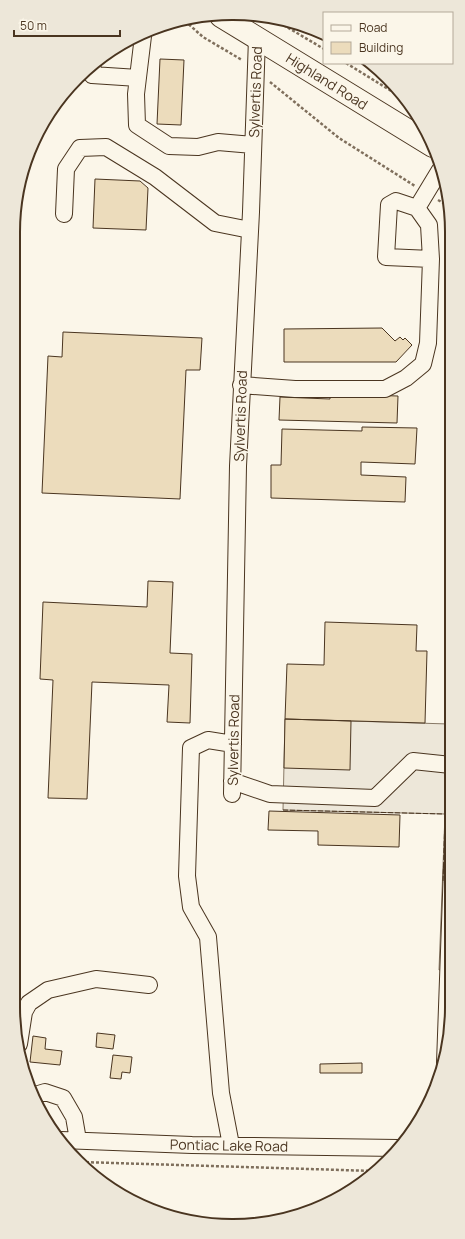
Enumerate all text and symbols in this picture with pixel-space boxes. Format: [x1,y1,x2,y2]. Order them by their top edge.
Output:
scale bar [14,12,120,38]
legend [323,12,453,64]
text: 50 m [20,17,47,34]
text: Road [359,19,387,36]
text: Building [359,39,403,56]
street label: Sylvertis Road [244,46,266,138]
street label: Highland Road [283,48,371,114]
street label: Sylvertis Road [229,370,251,462]
street label: Sylvertis Road [223,694,243,786]
street label: Pontiac Lake Road [170,1134,288,1156]

